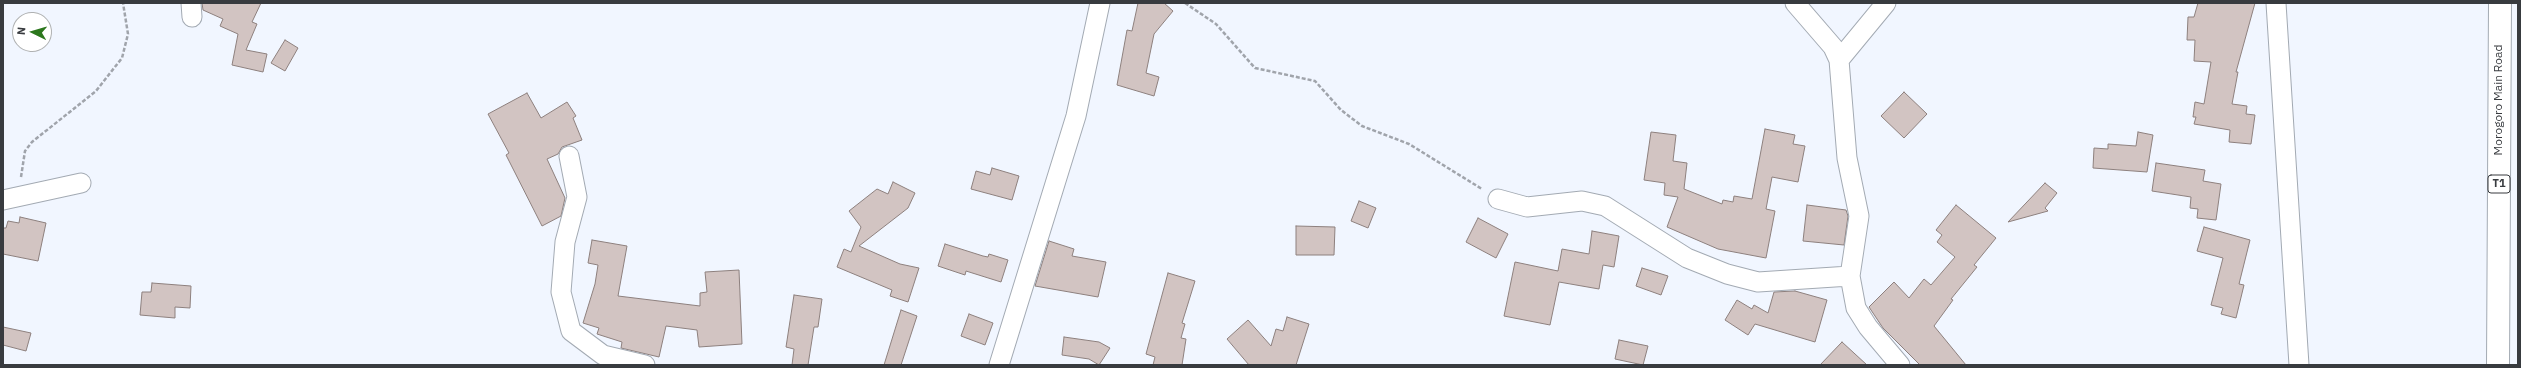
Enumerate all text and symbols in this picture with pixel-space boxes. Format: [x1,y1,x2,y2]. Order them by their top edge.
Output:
north arrow [12,12,52,52]
text: N [14,26,28,36]
street label: Morogoro Main Road [2492,45,2506,155]
road number: T1 [2488,175,2510,193]

